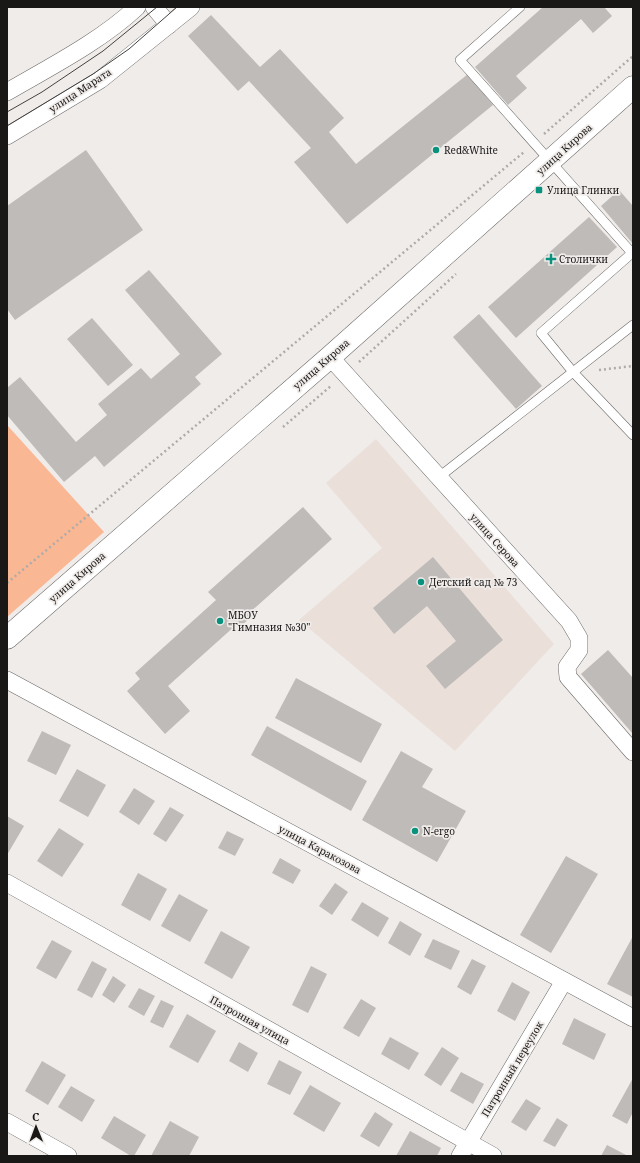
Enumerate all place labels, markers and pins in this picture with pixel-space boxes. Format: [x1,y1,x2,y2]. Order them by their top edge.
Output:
place label: Red&White [444,143,498,157]
marker: Red&White [431,145,441,155]
place label: Улица Глинки [547,183,619,197]
marker: Улица Глинки [534,185,544,195]
place label: Столички [559,252,608,266]
marker: Столички [546,254,556,264]
place label: Детский сад № 73 [429,575,518,589]
marker: Детский сад № 73 [416,577,426,587]
place label: МБОУ "Гимназия №30" [228,608,310,634]
marker: МБОУ "Гимназия №30" [215,616,225,626]
place label: N-ergo [423,824,455,838]
marker: N-ergo [410,826,420,836]

